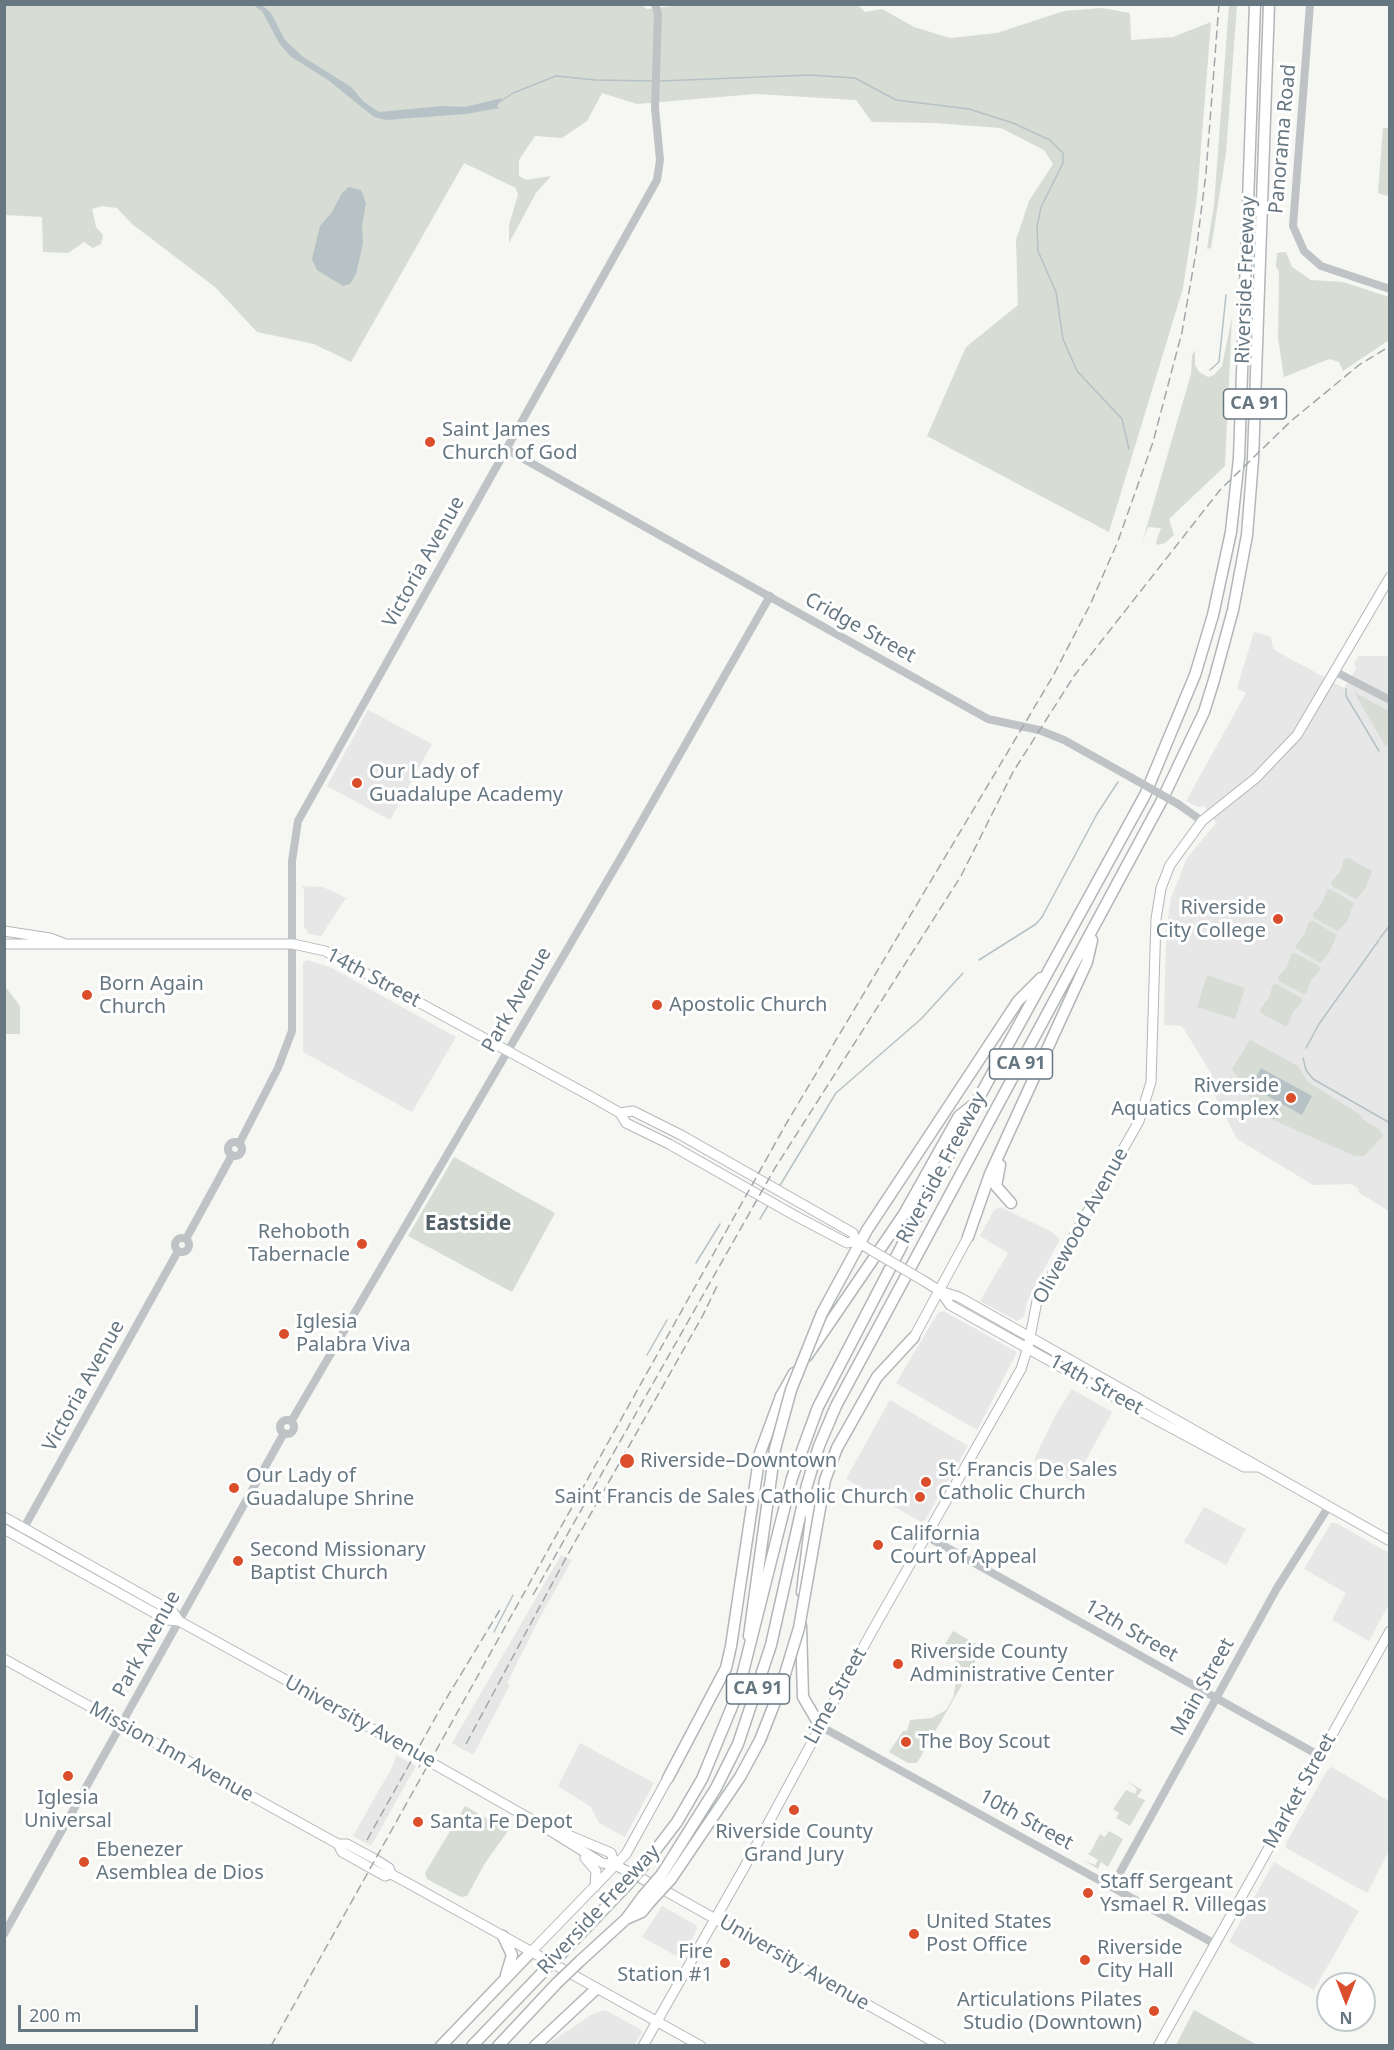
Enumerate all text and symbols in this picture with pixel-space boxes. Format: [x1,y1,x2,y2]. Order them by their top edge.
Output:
street label: Panorama Road [1265,63,1301,215]
street label: Riverside Freeway [1231,195,1261,365]
road number: CA 91 [1224,389,1286,419]
place label: Saint James Church of God [442,418,578,465]
marker: Saint James Church of God [423,435,437,449]
street label: Victoria Avenue [378,492,470,632]
street label: Cridge Street [800,588,920,668]
place label: Our Lady of Guadalupe Academy [369,760,563,807]
marker: Our Lady of Guadalupe Academy [350,776,364,790]
place label: Riverside City College [1156,896,1266,943]
marker: Riverside City College [1271,912,1285,926]
street label: 14th Street [322,943,424,1013]
street label: Park Avenue [477,943,557,1057]
place label: Born Again Church [99,972,204,1019]
marker: Born Again Church [80,988,94,1002]
place label: Apostolic Church [669,993,827,1017]
marker: Apostolic Church [650,998,664,1012]
road number: CA 91 [990,1049,1052,1079]
place label: Riverside Aquatics Complex [1111,1074,1279,1121]
street label: Riverside Freeway [892,1088,992,1248]
marker: Riverside Aquatics Complex [1284,1091,1298,1105]
street label: Olivewood Avenue [1028,1144,1134,1308]
district label: Eastside [425,1211,511,1237]
place label: Rehoboth Tabernacle [248,1220,350,1267]
marker: Rehoboth Tabernacle [355,1237,369,1251]
place label: Iglesia Palabra Viva [296,1310,411,1357]
street label: Victoria Avenue [38,1316,130,1456]
marker: Iglesia Palabra Viva [277,1327,291,1341]
street label: 14th Street [1045,1349,1147,1421]
place label: Riverside–Downtown [640,1449,837,1473]
marker: Riverside–Downtown [618,1452,636,1470]
place label: St. Francis De Sales Catholic Church [938,1458,1117,1505]
place label: Our Lady of Guadalupe Shrine [246,1464,414,1511]
marker: St. Francis De Sales Catholic Church [919,1475,933,1489]
marker: Our Lady of Guadalupe Shrine [227,1481,241,1495]
place label: Saint Francis de Sales Catholic Church [554,1485,908,1509]
marker: Saint Francis de Sales Catholic Church [913,1490,927,1504]
place label: California Court of Appeal [890,1522,1037,1569]
place label: Second Missionary Baptist Church [250,1538,426,1585]
marker: California Court of Appeal [871,1538,885,1552]
marker: Second Missionary Baptist Church [231,1554,245,1568]
street label: Park Avenue [108,1587,186,1701]
street label: 12th Street [1080,1595,1182,1667]
street label: Main Street [1166,1634,1240,1740]
place label: Riverside County Administrative Center [910,1640,1114,1687]
street label: Lime Street [800,1644,872,1748]
marker: Riverside County Administrative Center [891,1657,905,1671]
street label: University Avenue [280,1670,440,1774]
road number: CA 91 [726,1674,789,1704]
street label: Mission Inn Avenue [85,1697,257,1807]
street label: Market Street [1259,1729,1341,1853]
place label: The Boy Scout [918,1730,1050,1754]
marker: The Boy Scout [899,1735,913,1749]
marker: Iglesia Universal [61,1769,75,1783]
street label: 10th Street [975,1784,1077,1856]
place label: Iglesia Universal [24,1786,112,1833]
marker: Riverside County Grand Jury [787,1803,801,1817]
place label: Santa Fe Depot [430,1810,573,1834]
marker: Santa Fe Depot [411,1815,425,1829]
place label: Riverside County Grand Jury [715,1820,873,1867]
place label: Ebenezer Asemblea de Dios [96,1838,264,1885]
street label: Riverside Freeway [533,1840,665,1980]
marker: Ebenezer Asemblea de Dios [77,1855,91,1869]
place label: Staff Sergeant Ysmael R. Villegas [1100,1870,1267,1917]
marker: Staff Sergeant Ysmael R. Villegas [1081,1886,1095,1900]
street label: University Avenue [715,1910,873,2016]
place label: United States Post Office [926,1910,1052,1957]
marker: United States Post Office [907,1927,921,1941]
place label: Riverside City Hall [1097,1936,1183,1983]
place label: Fire Station #1 [617,1940,713,1987]
marker: Riverside City Hall [1078,1953,1092,1967]
marker: Fire Station #1 [718,1956,732,1970]
north arrow [1316,1972,1376,2032]
place label: Articulations Pilates Studio (Downtown) [957,1988,1142,2035]
scale bar [21,1993,201,2031]
text: 200 m [29,2003,81,2027]
marker: Articulations Pilates Studio (Downtown) [1147,2004,1161,2018]
text: N [1340,2007,1353,2029]

